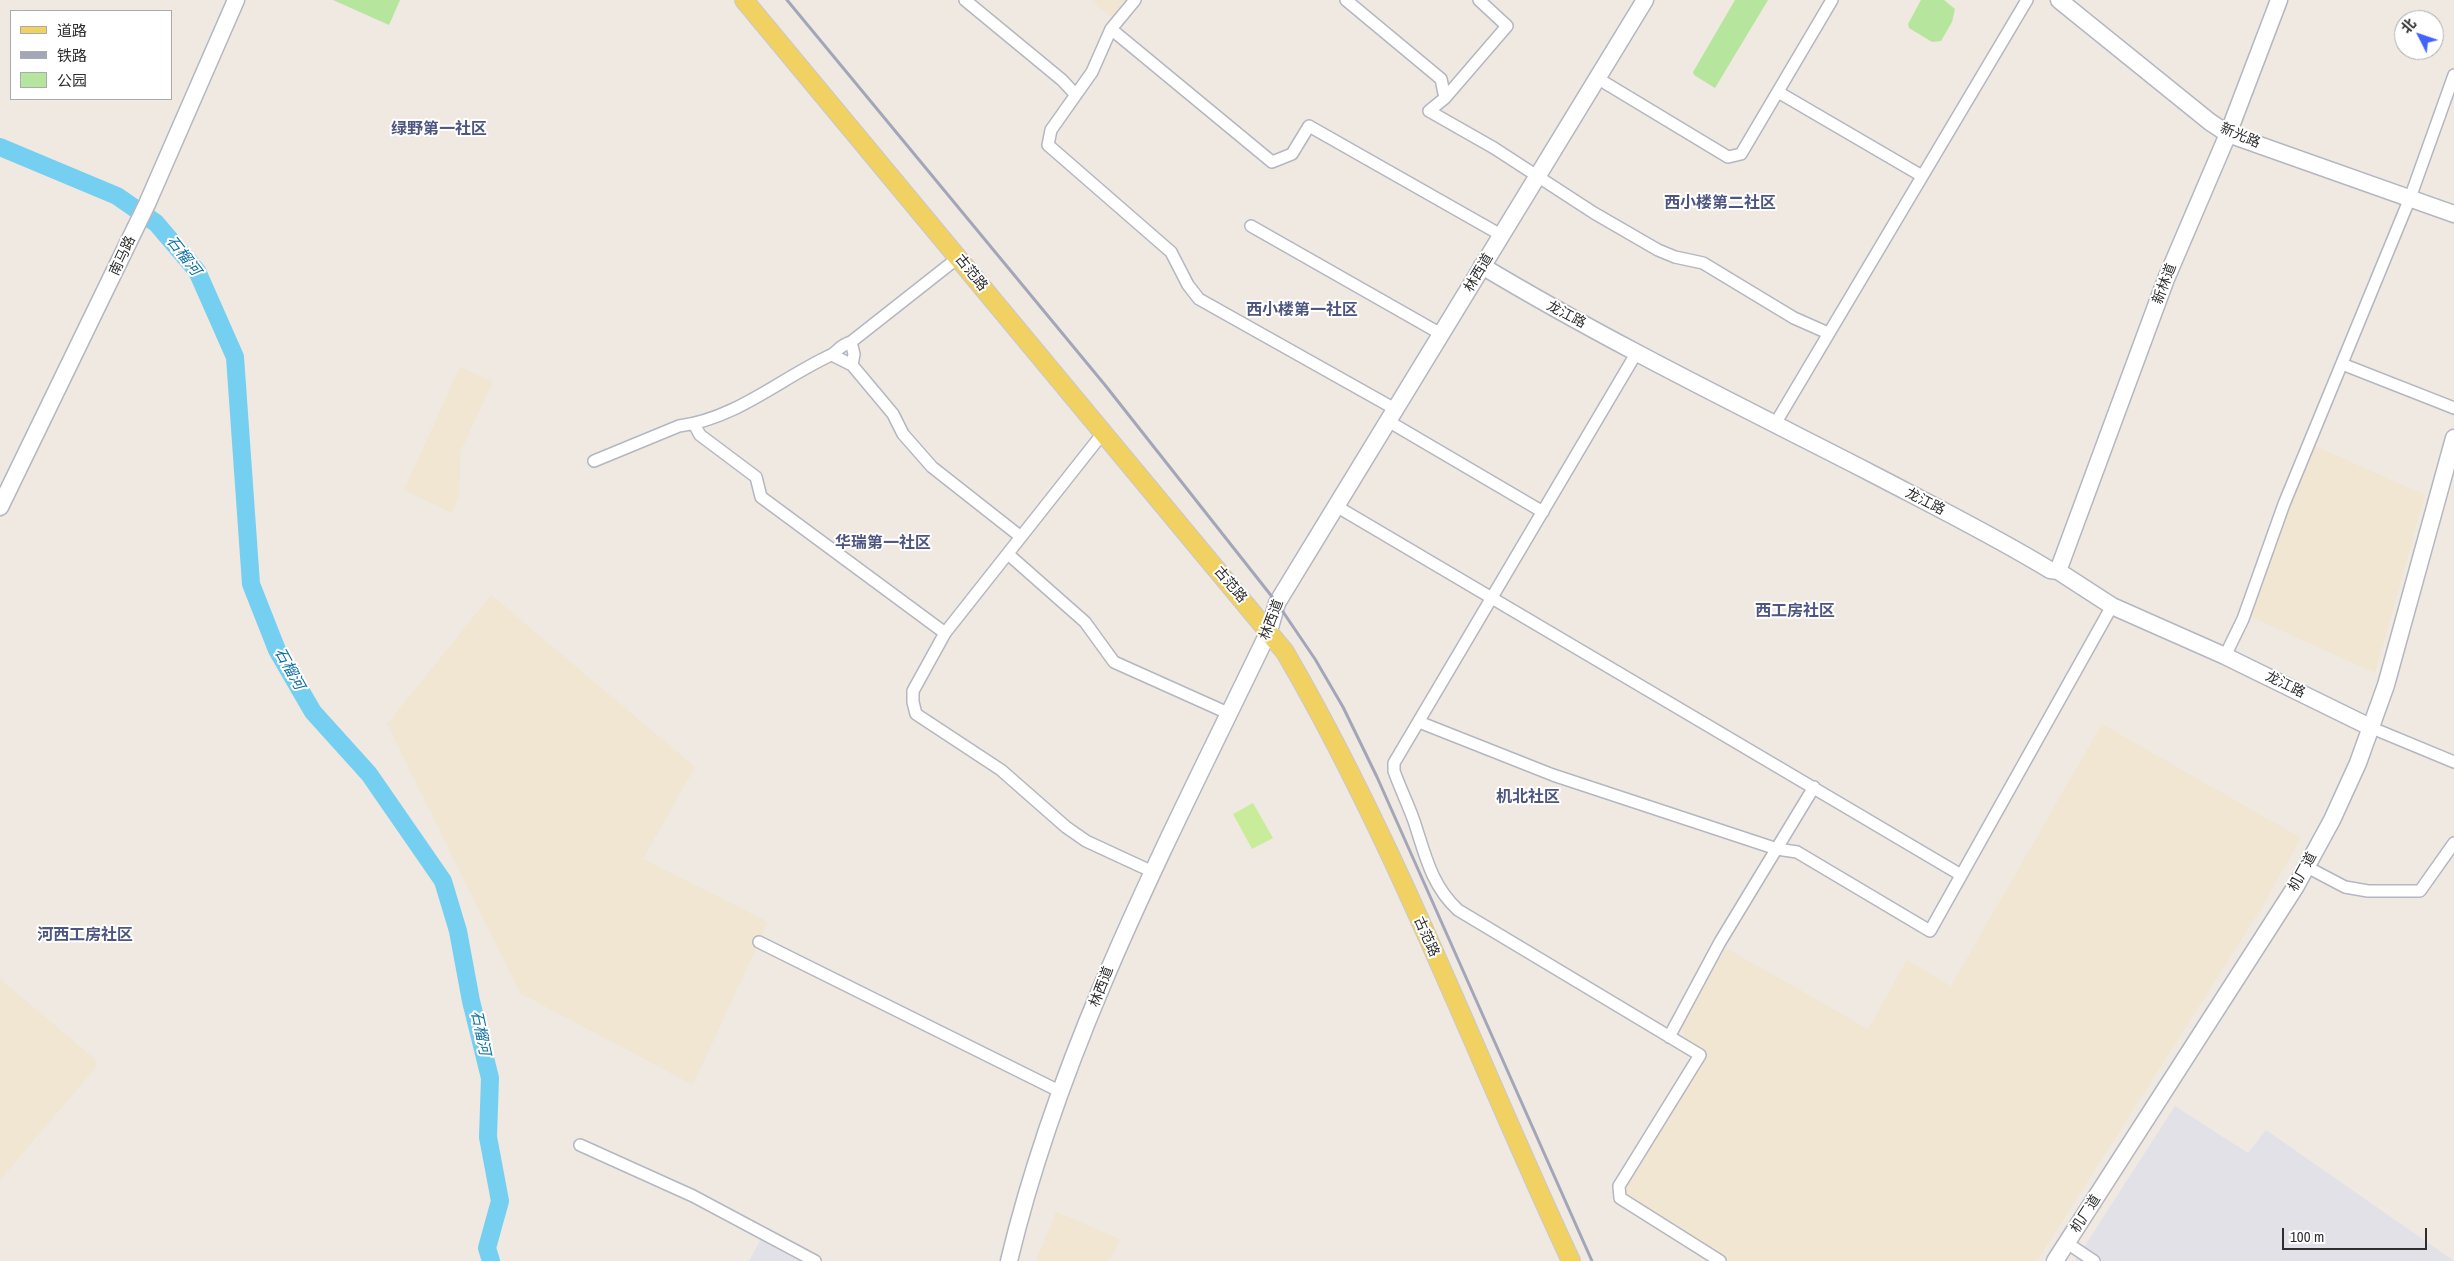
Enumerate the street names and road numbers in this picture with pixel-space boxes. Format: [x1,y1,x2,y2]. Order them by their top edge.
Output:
street label: 新光路 [2217,120,2263,152]
street label: 南马路 [107,233,139,279]
street label: 古范路 [951,251,991,295]
street label: 林西道 [1461,251,1497,295]
street label: 新林道 [2150,261,2180,307]
street label: 龙江路 [1544,298,1588,332]
street label: 龙江路 [1902,485,1948,519]
street label: 古范路 [1210,564,1250,606]
street label: 林西道 [1257,597,1287,643]
street label: 龙江路 [2262,668,2308,702]
street label: 机厂道 [2285,850,2321,894]
street label: 古范路 [1410,914,1442,960]
street label: 林西道 [1087,964,1117,1010]
street label: 机厂道 [2068,1192,2104,1236]

